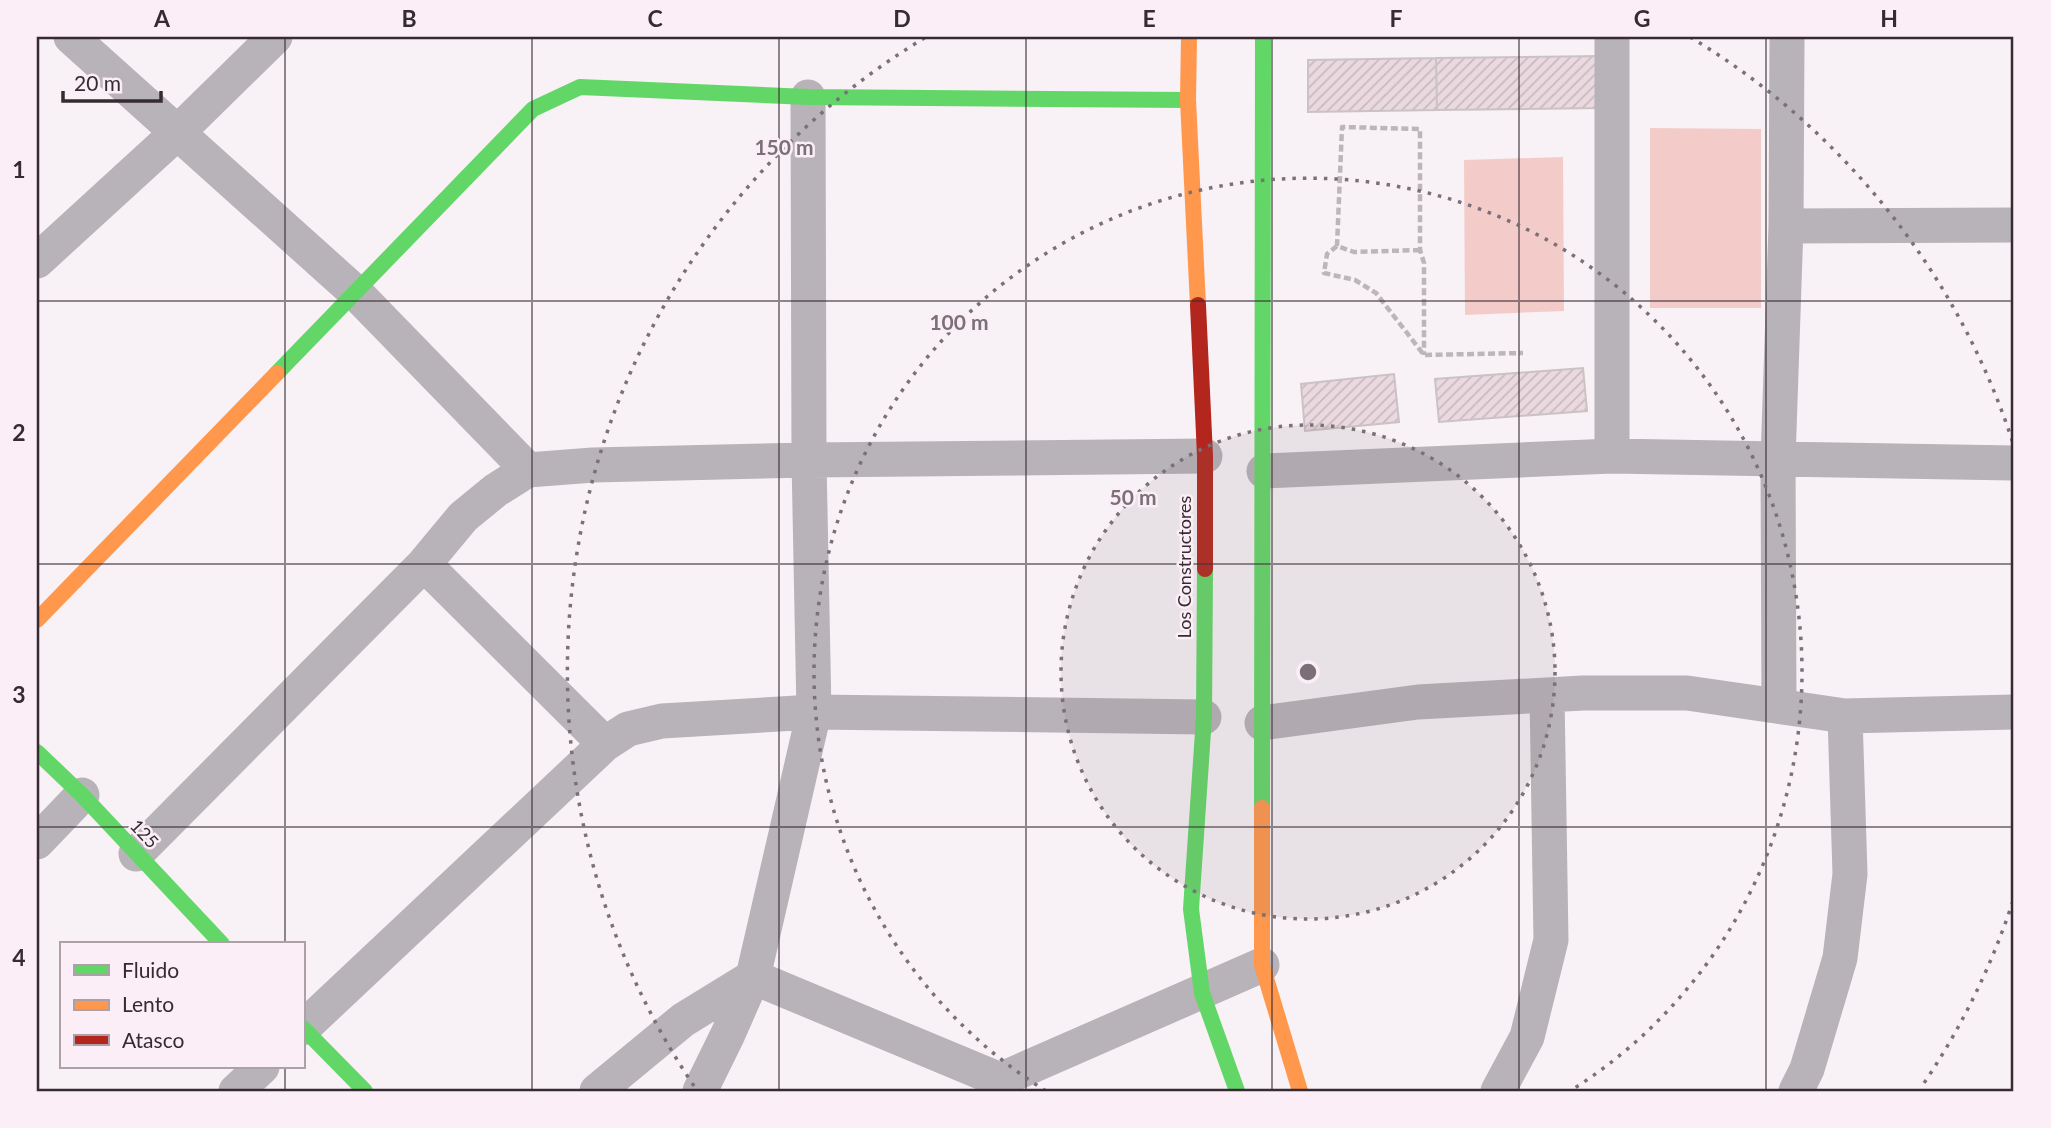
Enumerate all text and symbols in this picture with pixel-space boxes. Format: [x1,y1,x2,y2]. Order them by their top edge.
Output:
text: A [153,4,171,32]
text: B [401,4,417,32]
text: C [647,4,663,32]
text: D [893,4,911,32]
text: E [1142,4,1156,32]
text: F [1389,4,1403,32]
text: G [1634,4,1650,32]
text: H [1880,4,1898,32]
scale bar [63,60,161,104]
text: 20 m [74,70,121,95]
text: 150 m [754,134,814,159]
text: 1 [12,155,26,183]
text: 100 m [929,309,989,334]
text: 2 [12,418,26,446]
text: 50 m [1109,484,1157,509]
street label: Los Constructores [1173,495,1195,638]
centre of rings [1296,660,1320,684]
text: 3 [12,680,26,708]
street label: 125 [126,814,163,852]
legend [60,942,304,1068]
text: 4 [12,943,26,971]
text: Fluido [122,957,179,982]
text: Lento [122,991,174,1016]
text: Atasco [122,1027,184,1052]

